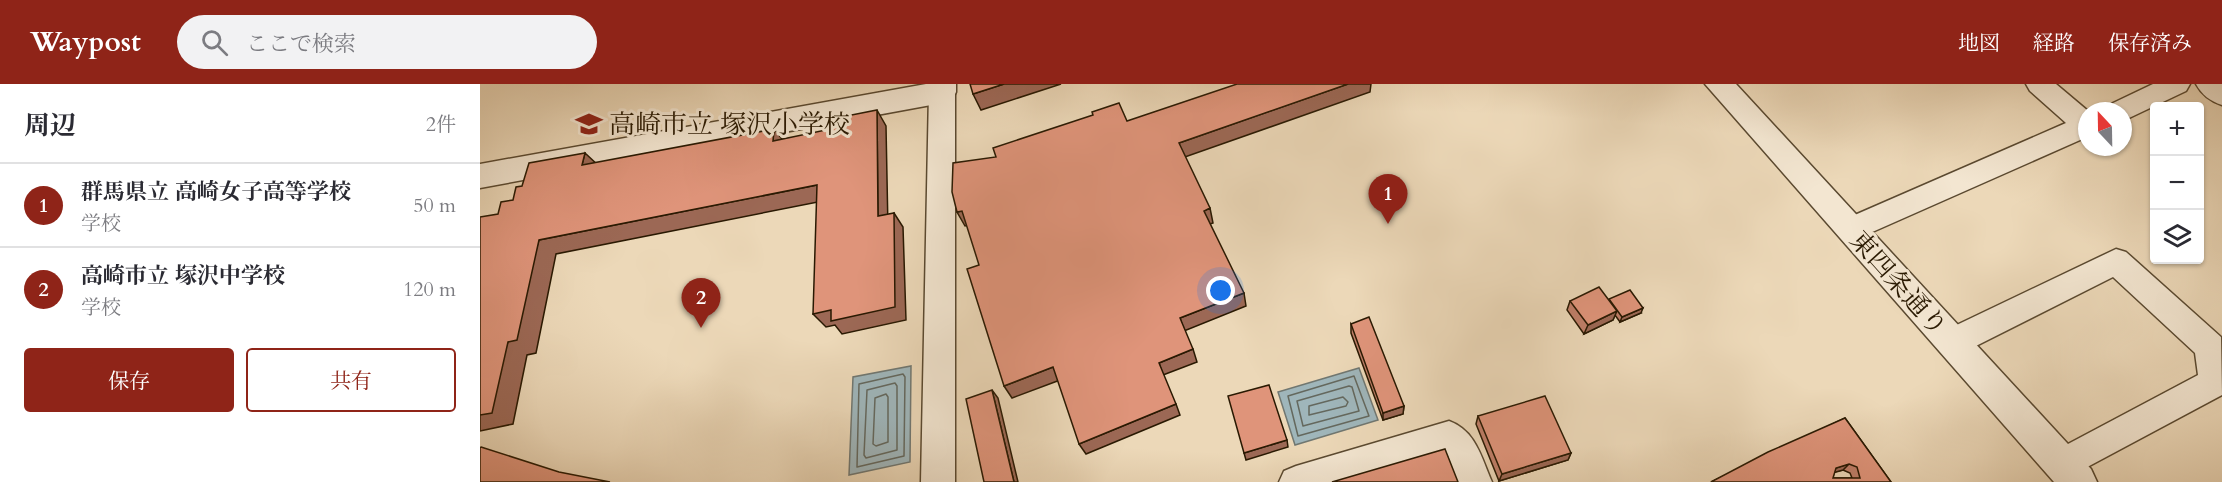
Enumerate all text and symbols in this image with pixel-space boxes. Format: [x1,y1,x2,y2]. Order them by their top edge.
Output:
search box [177,15,597,69]
text: Waypost [30,23,141,61]
icon: search [198,26,231,59]
text: ここで検索 [246,29,356,59]
text: 地図 [1958,29,2000,58]
text: 経路 [2033,29,2075,58]
text: 保存済み [2108,29,2192,58]
north arrow [2078,102,2132,156]
map controls [2150,102,2204,264]
button: + [2150,102,2204,156]
place label: 高崎市立 塚沢小学校 [609,107,850,142]
text: 周辺 [24,108,76,143]
school or university icon: 高崎市立 塚沢小学校 [574,109,604,139]
text: 2件 [426,111,456,138]
button: − [2150,156,2204,210]
pin: 1 [1368,174,1408,224]
text: 群馬県立 高崎女子高等学校 [81,177,351,207]
text: 1 [38,192,49,219]
text: 50 m [413,192,456,219]
text: 学校 [81,210,121,237]
button: layers [2150,210,2204,264]
street label: 東四条通り [1842,223,1955,343]
text: 高崎市立 塚沢中学校 [81,261,285,291]
text: 2 [38,276,49,303]
text: 120 m [403,276,456,303]
your location [1206,276,1235,305]
pin: 2 [682,278,720,328]
text: 学校 [81,294,121,321]
button: 保存 [24,348,234,412]
button: 共有 [246,348,456,412]

